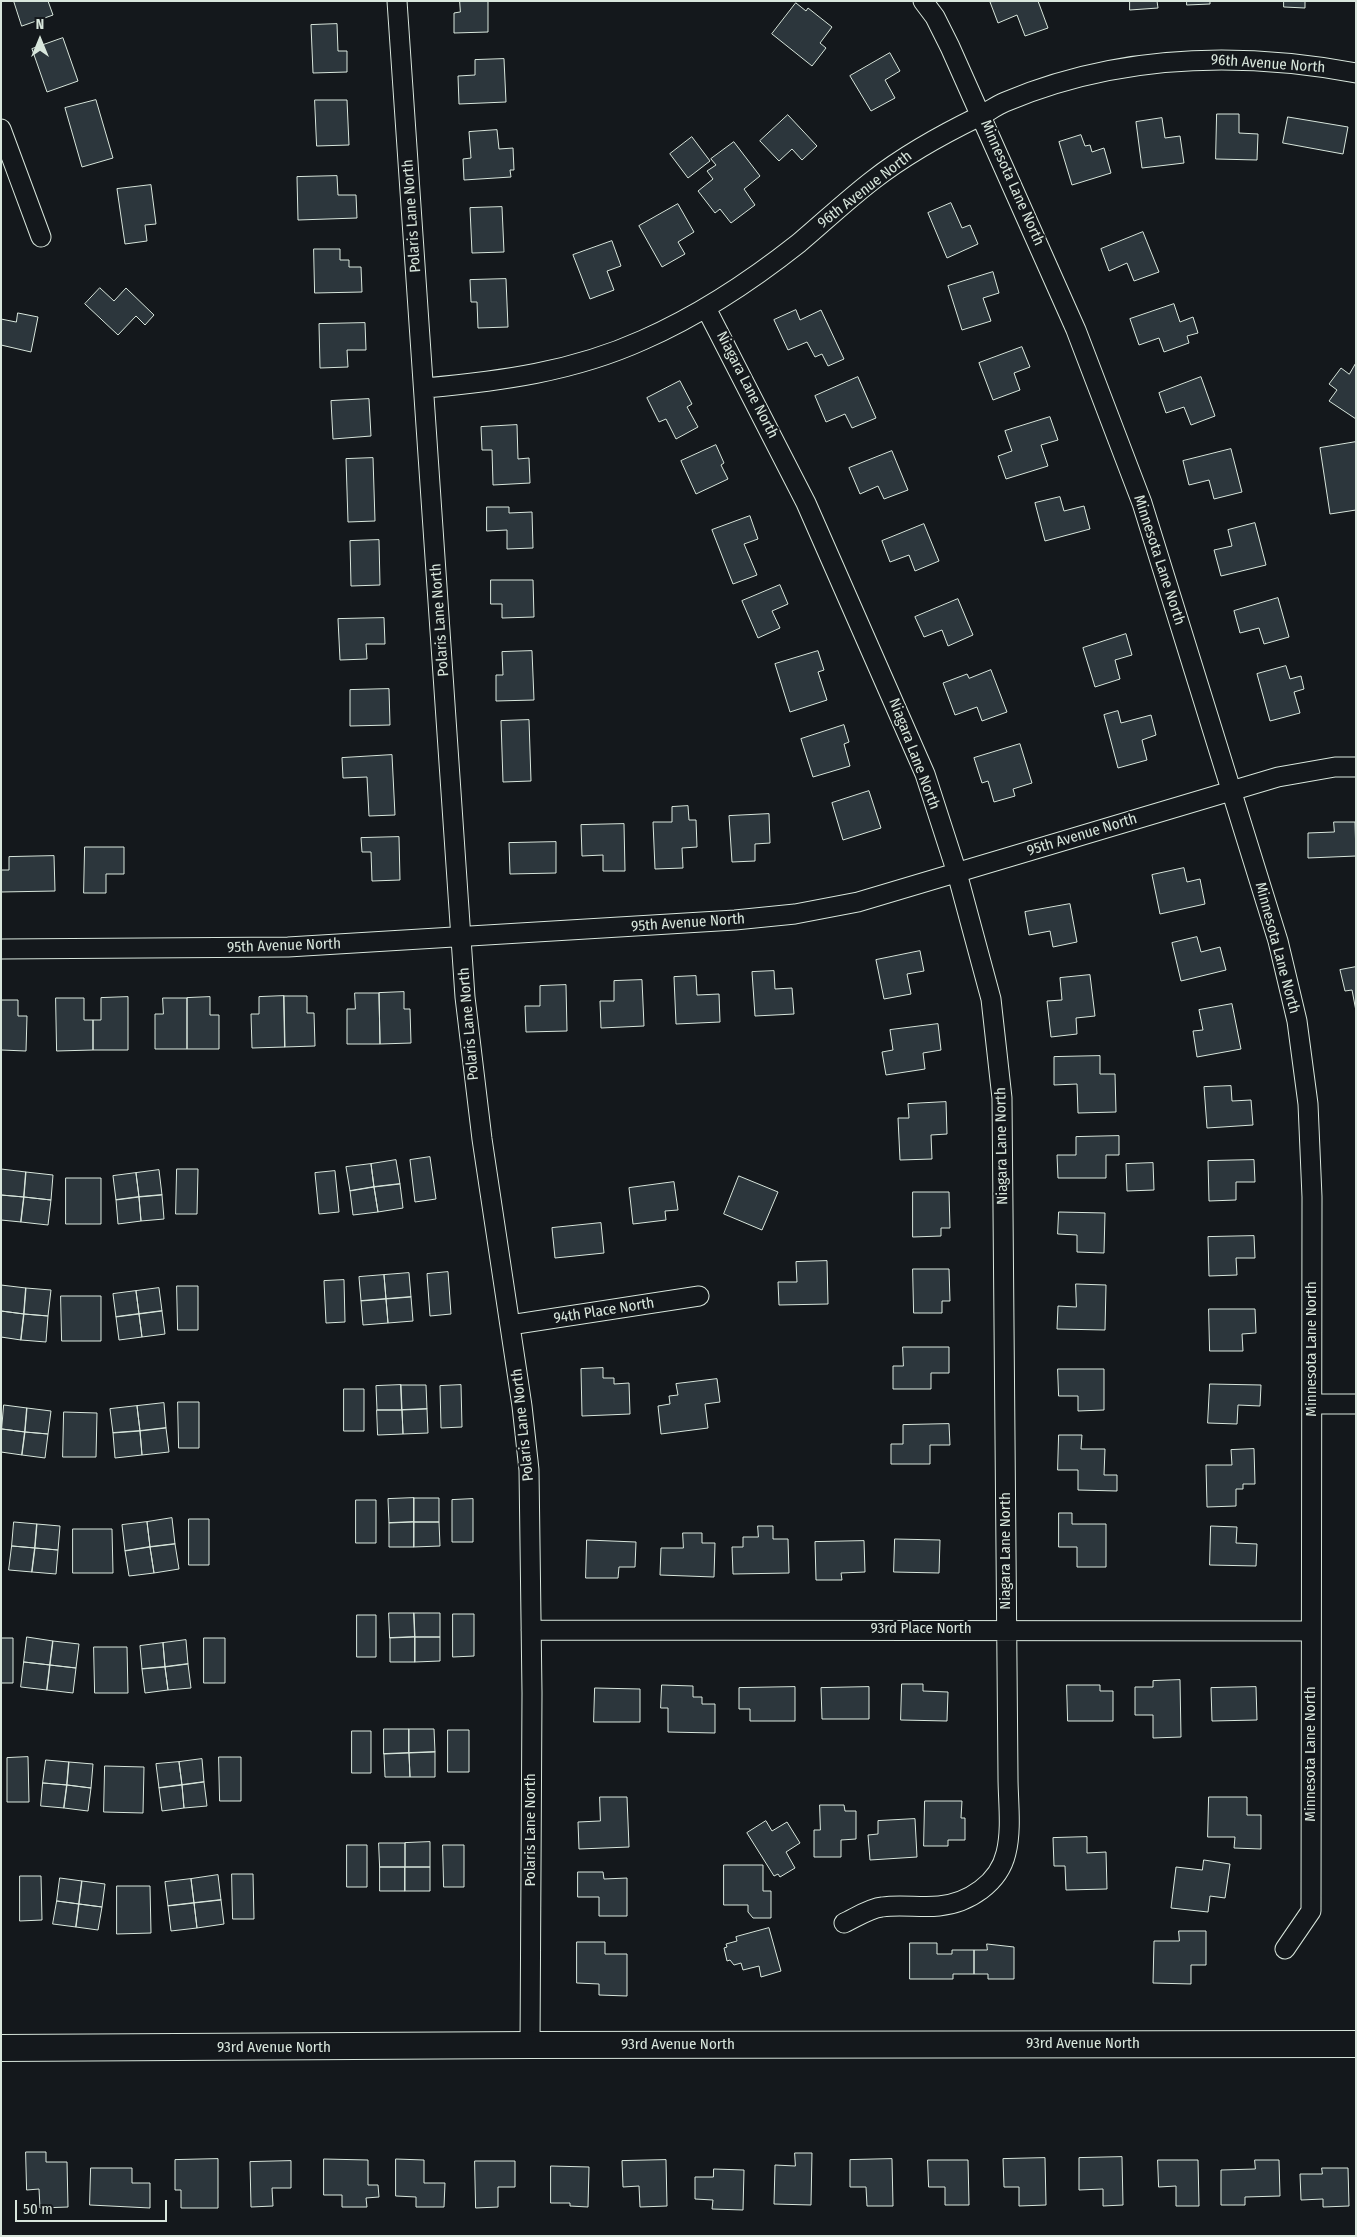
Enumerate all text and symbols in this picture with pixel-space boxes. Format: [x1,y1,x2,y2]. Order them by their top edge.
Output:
north arrow [15,15,65,65]
text: N [36,16,44,33]
street label: 96th Avenue North [1210,51,1326,77]
street label: Minnesota Lane North [976,117,1048,249]
street label: 96th Avenue North [814,148,916,232]
street label: Polaris Lane North [399,159,425,273]
street label: Niagara Lane North [712,329,782,441]
street label: Minnesota Lane North [1130,493,1188,627]
street label: Polaris Lane North [427,563,453,677]
street label: Niagara Lane North [885,696,943,812]
street label: 95th Avenue North [1025,810,1139,860]
street label: Minnesota Lane North [1251,880,1303,1016]
street label: 95th Avenue North [630,910,746,936]
street label: 95th Avenue North [227,935,341,957]
street label: Polaris Lane North [455,967,483,1081]
street label: Niagara Lane North [992,1087,1012,1205]
street label: Minnesota Lane North [1303,1281,1321,1417]
street label: 94th Place North [552,1294,656,1328]
street label: Polaris Lane North [508,1368,538,1482]
street label: Niagara Lane North [997,1492,1015,1610]
street label: 93rd Place North [870,1620,972,1638]
street label: Minnesota Lane North [1302,1686,1320,1822]
street label: Polaris Lane North [522,1773,540,1887]
street label: 93rd Avenue North [1026,2035,1140,2053]
street label: 93rd Avenue North [621,2036,735,2054]
street label: 93rd Avenue North [217,2039,331,2057]
scale bar [18,2190,170,2222]
text: 50 m [23,2200,53,2218]

